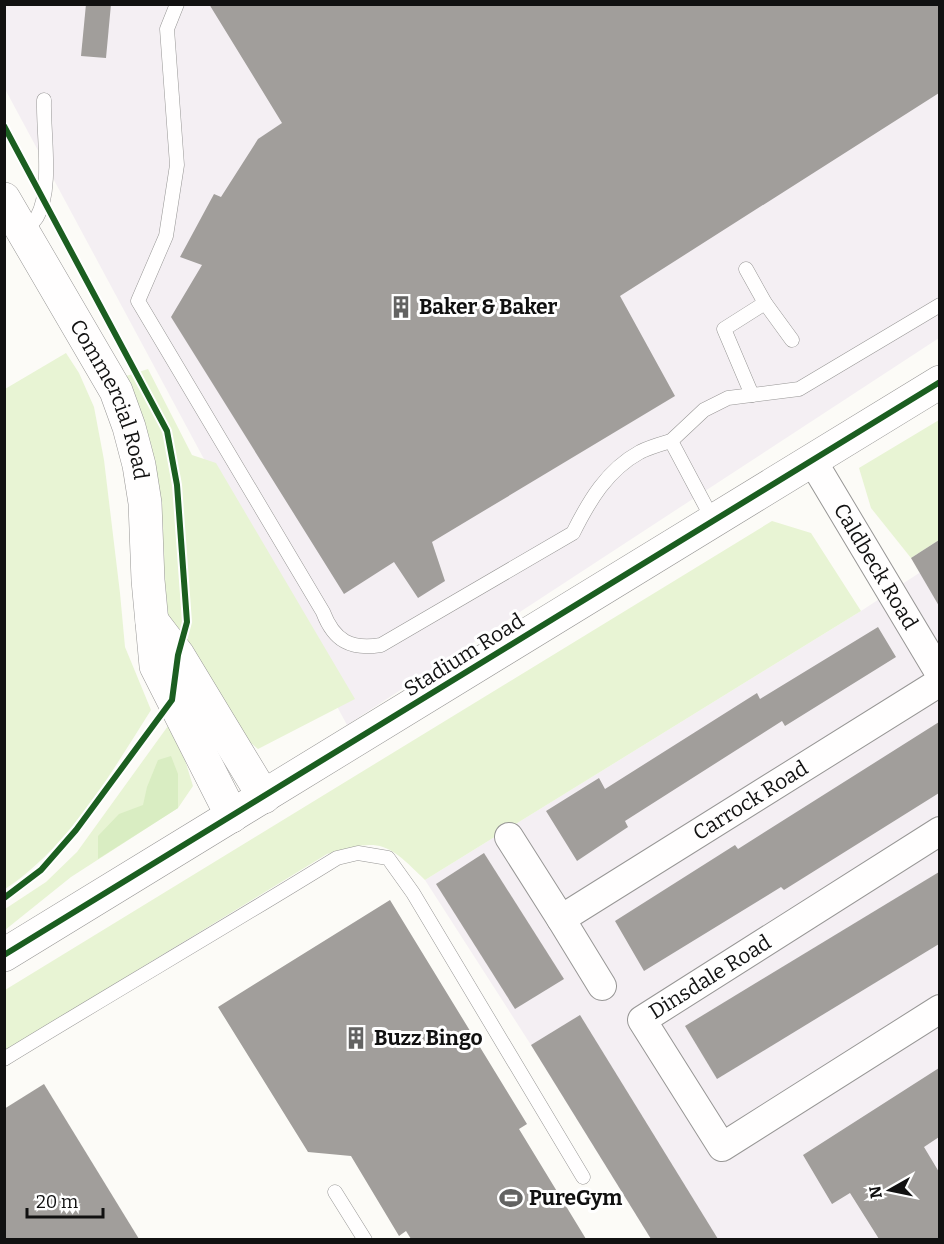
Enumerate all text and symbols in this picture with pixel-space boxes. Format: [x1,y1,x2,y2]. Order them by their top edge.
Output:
building icon: Baker & Baker [388,294,414,320]
place label: Baker & Baker [419,294,558,320]
street label: Commercial Road [64,315,154,482]
street label: Caldbeck Road [828,498,923,634]
street label: Stadium Road [399,608,529,702]
street label: Carrock Road [688,755,813,846]
street label: Dinsdale Road [644,929,776,1025]
building icon: Buzz Bingo [343,1025,369,1051]
place label: Buzz Bingo [374,1025,483,1051]
north arrow [860,1160,920,1220]
scale bar [27,1181,104,1219]
sports icon: PureGym [498,1185,524,1211]
place label: PureGym [529,1185,622,1211]
text: N [865,1185,886,1200]
text: 20 m [36,1191,78,1213]

